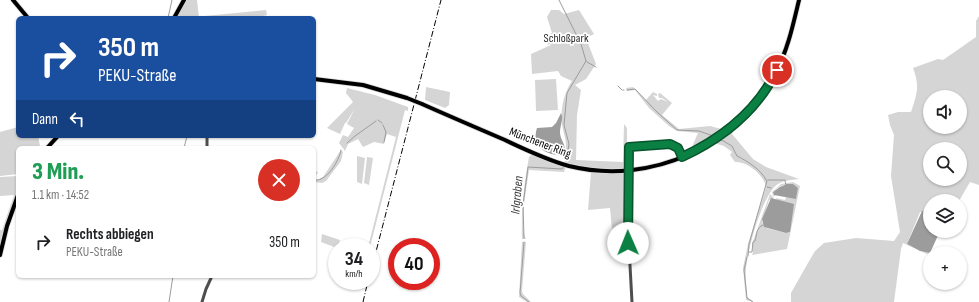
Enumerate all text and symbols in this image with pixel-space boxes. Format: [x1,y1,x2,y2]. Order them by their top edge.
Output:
text: 350 m [98,31,159,64]
park label: Schloßpark [544,31,589,46]
icon: right [32,32,84,84]
pin [760,53,794,87]
icon: arrive [766,59,788,81]
text: PEKU-Straße [98,65,176,86]
map controls [923,90,967,290]
button: sound [923,90,967,134]
icon: left [66,108,88,130]
text: Dann [32,110,58,129]
street label: Münchener Ring [507,124,573,162]
button: search [923,142,967,186]
text: 3 Min. [32,157,84,186]
button: close [258,159,300,201]
water label: Irlgraben [507,175,527,215]
text: 1.1 km · 14:52 [32,187,89,203]
button: layers [923,194,967,238]
position arrow [607,222,649,264]
text: Rechts abbiegen [66,225,154,244]
icon: right [32,231,54,253]
text: 350 m [269,233,300,252]
speed limit sign: 40 [388,238,440,290]
text: PEKU-Straße [66,244,123,260]
button: + [923,246,967,290]
text: 34 [345,247,363,271]
text: km/h [345,268,363,280]

